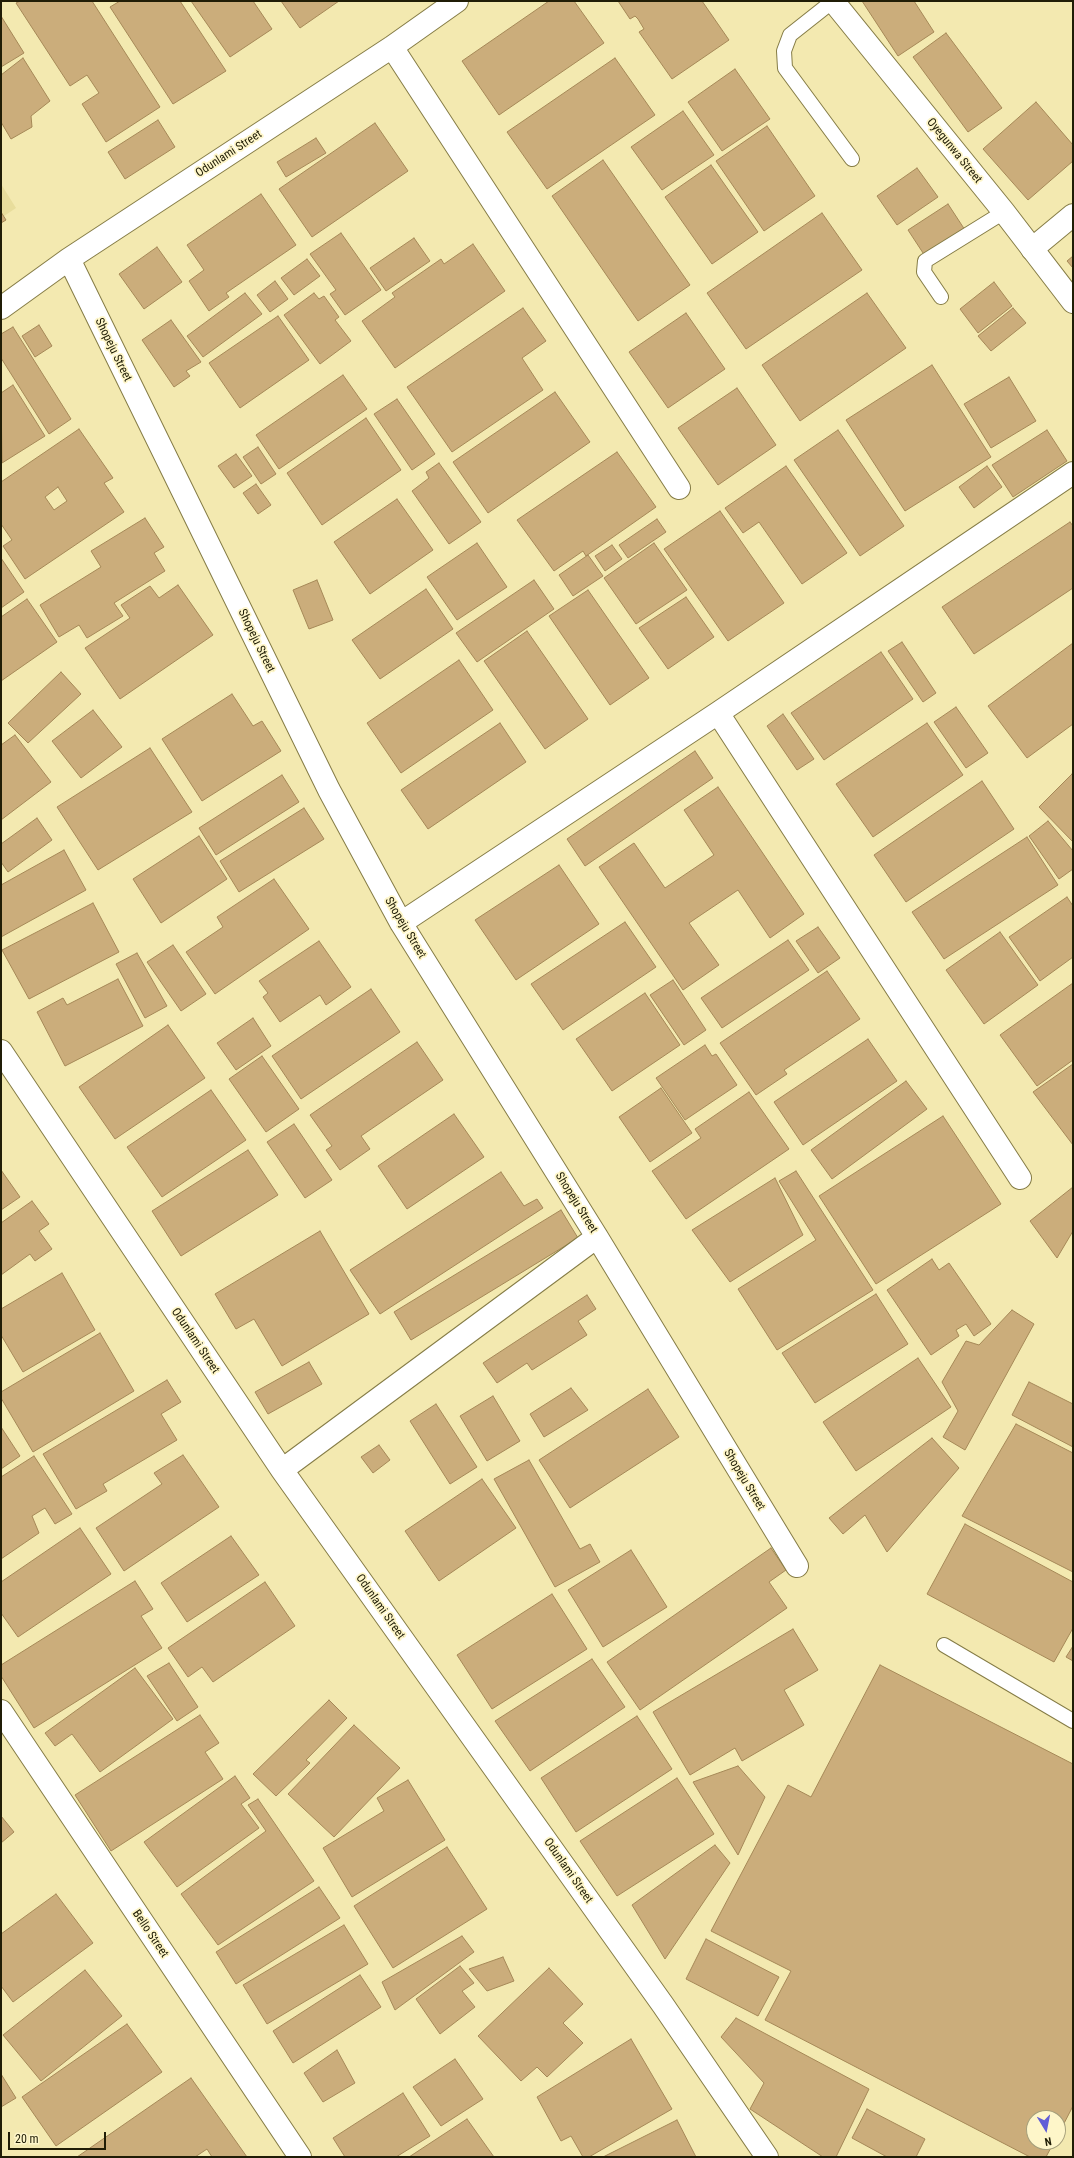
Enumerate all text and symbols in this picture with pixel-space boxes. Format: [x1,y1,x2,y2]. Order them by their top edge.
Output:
street label: Oyegunwa Street [923,115,985,187]
street label: Odunlami Street [193,127,265,181]
street label: Shopeju Street [91,316,135,384]
street label: Shopeju Street [234,607,278,675]
street label: Shopeju Street [381,895,429,961]
street label: Shopeju Street [552,1170,600,1236]
street label: Odunlami Street [168,1305,222,1377]
street label: Shopeju Street [720,1447,768,1513]
street label: Odunlami Street [352,1572,408,1642]
street label: Odunlami Street [540,1836,596,1906]
street label: Bello Street [129,1907,171,1961]
north arrow [1026,2110,1066,2150]
scale bar [10,2124,108,2150]
text: 20 m [15,2132,39,2146]
text: N [1044,2134,1052,2148]

